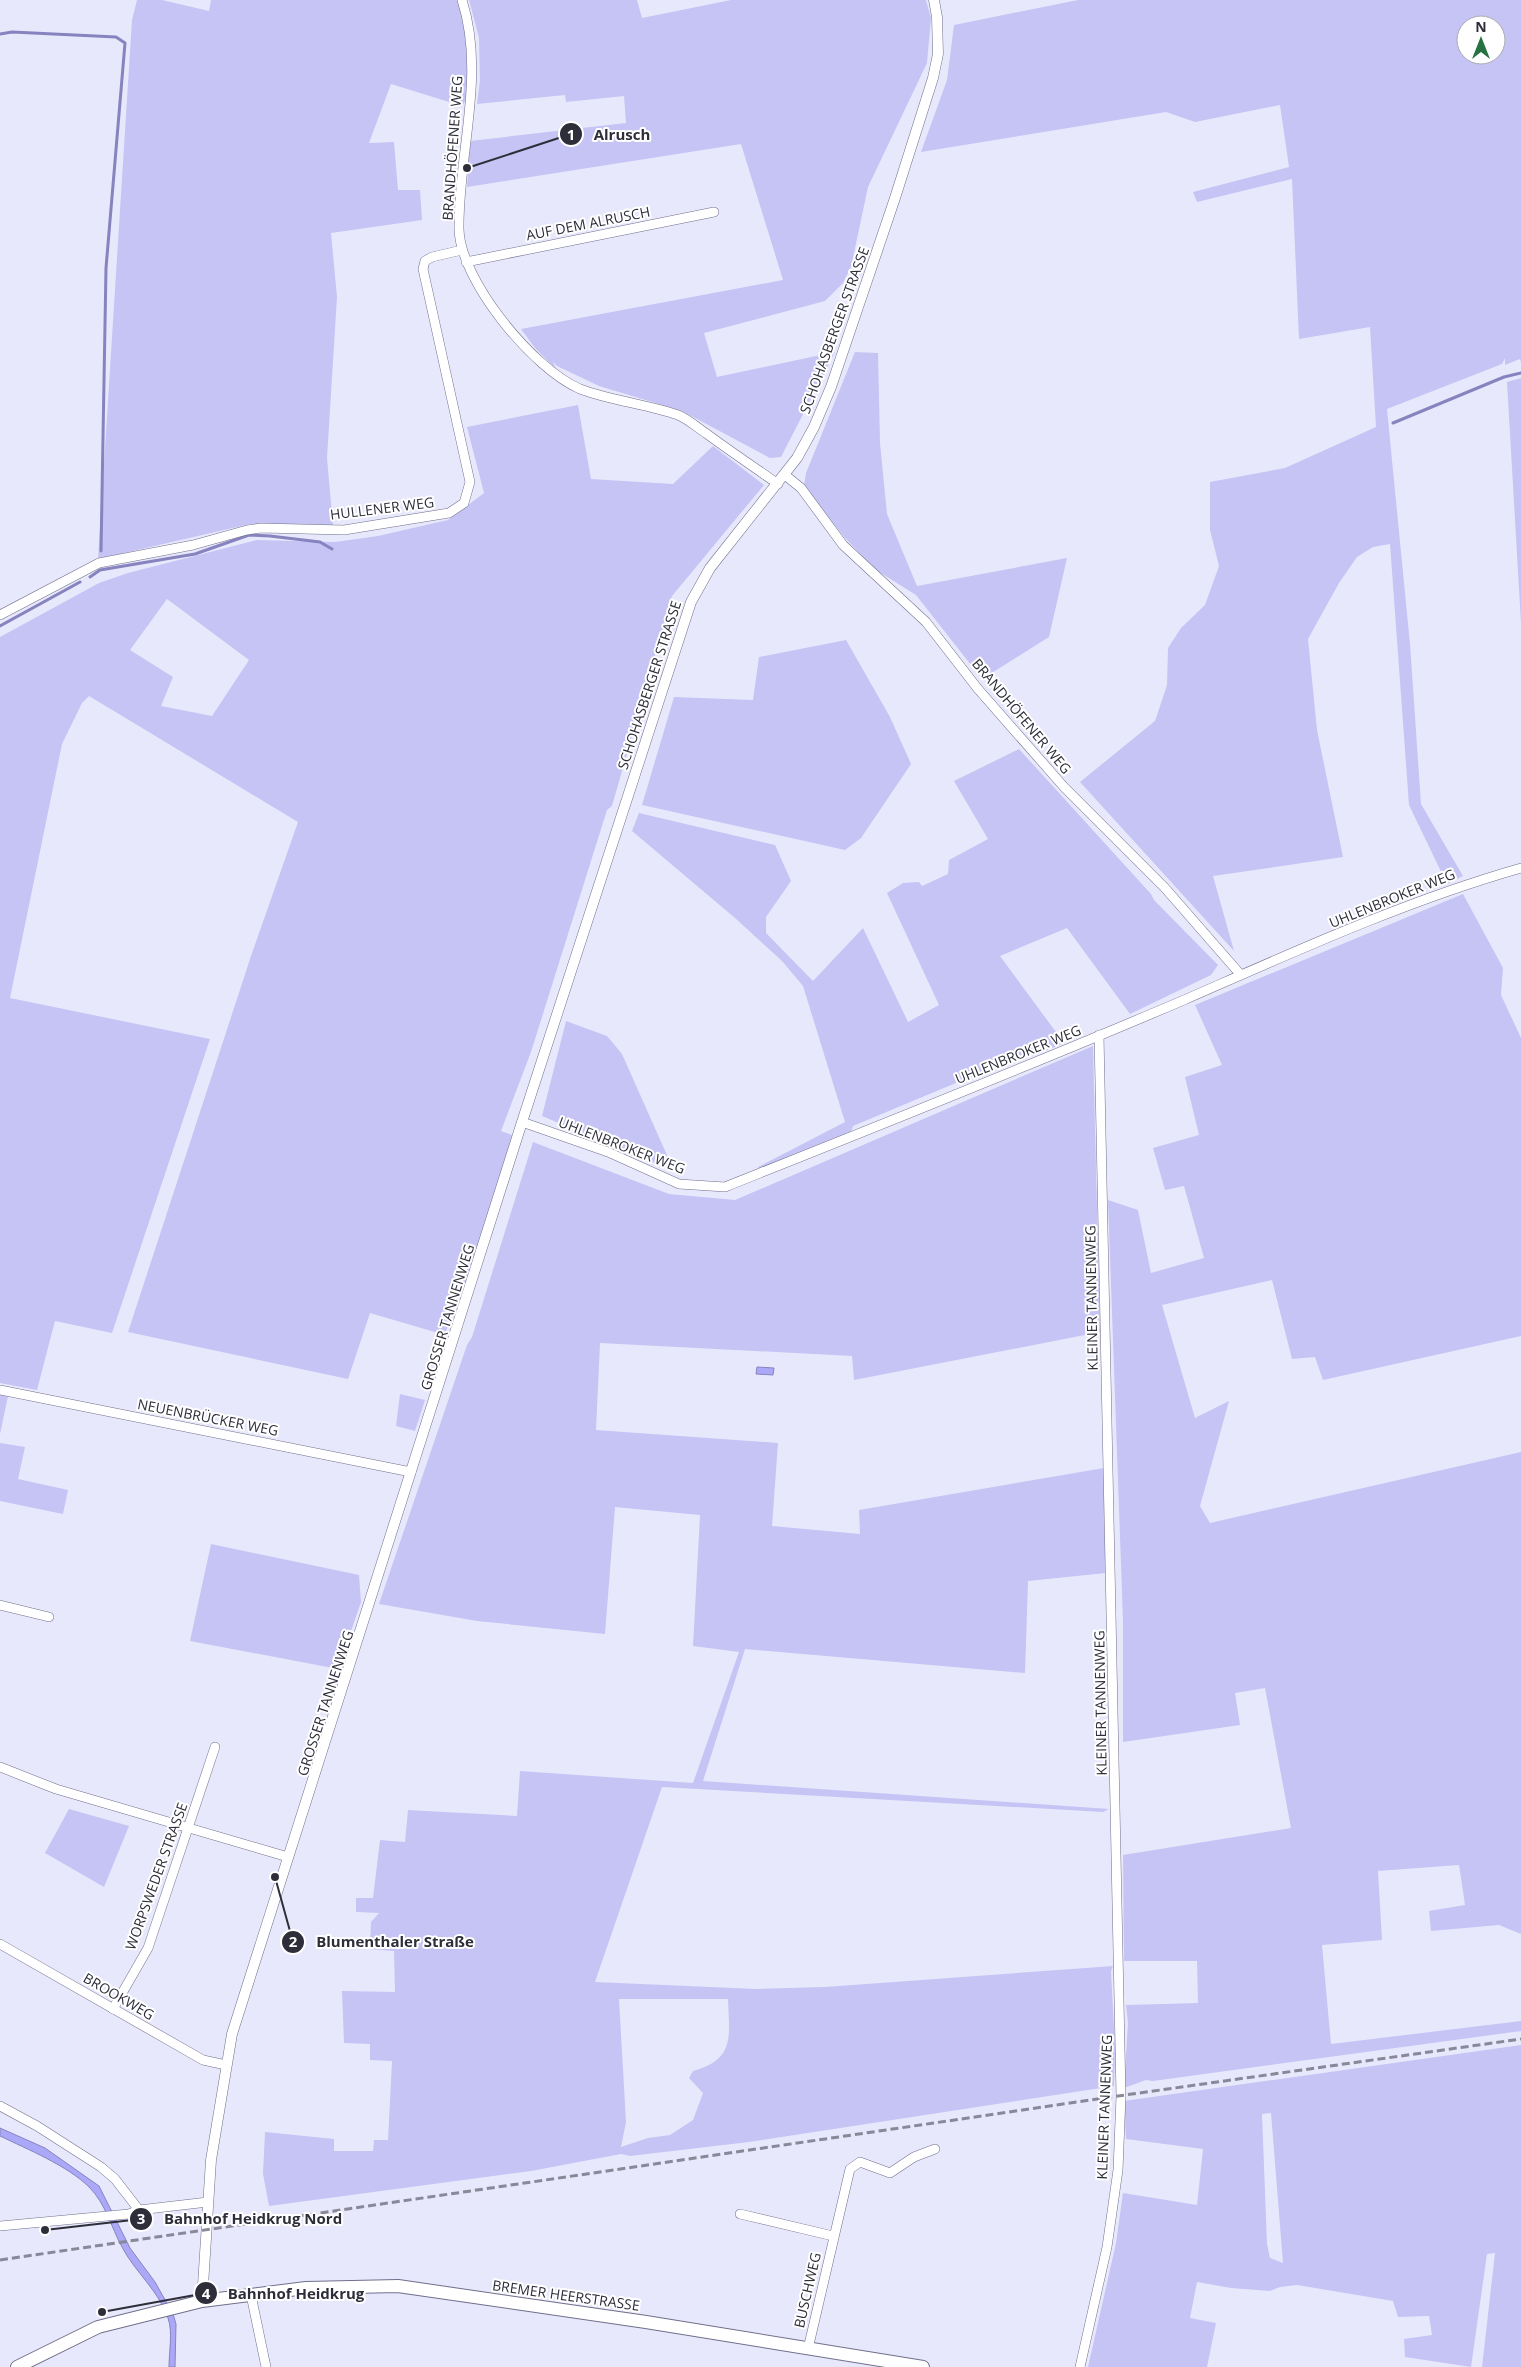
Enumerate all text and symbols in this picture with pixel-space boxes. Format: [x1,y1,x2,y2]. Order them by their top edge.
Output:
north arrow [1456,15,1506,65]
text: N [1475,17,1487,36]
street label: BRANDHÖFENER WEG [437,75,467,221]
callout: Alrusch [558,119,660,149]
text: 1 [567,124,575,144]
text: Alrusch [594,124,650,144]
street label: AUF DEM ALRUSCH [524,202,652,244]
street label: SCHOHASBERGER STRASSE [795,244,873,416]
street label: HULLENER WEG [329,492,435,524]
street label: SCHOHASBERGER STRASSE [613,598,685,772]
street label: BRANDHÖFENER WEG [968,654,1076,778]
street label: UHLENBROKER WEG [1326,864,1458,932]
street label: UHLENBROKER WEG [952,1020,1084,1088]
street label: UHLENBROKER WEG [556,1112,688,1178]
street label: KLEINER TANNENWEG [1080,1225,1102,1371]
street label: GROSSER TANNENWEG [416,1242,478,1392]
street label: NEUENBRÜCKER WEG [136,1394,280,1440]
street label: GROSSER TANNENWEG [292,1628,358,1778]
street label: KLEINER TANNENWEG [1089,1630,1111,1776]
street label: WORPSWEDER STRASSE [120,1800,192,1952]
callout: Blumenthaler Straße [281,1927,483,1957]
text: 2 [289,1931,298,1951]
text: Blumenthaler Straße [316,1931,474,1951]
street label: BROOKWEG [80,1968,158,2024]
street label: KLEINER TANNENWEG [1092,2034,1116,2180]
callout: Bahnhof Heidkrug Nord [129,2204,352,2234]
text: 3 [137,2208,145,2228]
text: Bahnhof Heidkrug Nord [164,2208,342,2228]
street label: BUSCHWEG [789,2250,825,2330]
street label: BREMER HEERSTRASSE [491,2275,641,2315]
callout: Bahnhof Heidkrug [193,2278,375,2308]
text: 4 [202,2283,211,2303]
text: Bahnhof Heidkrug [228,2283,365,2303]

